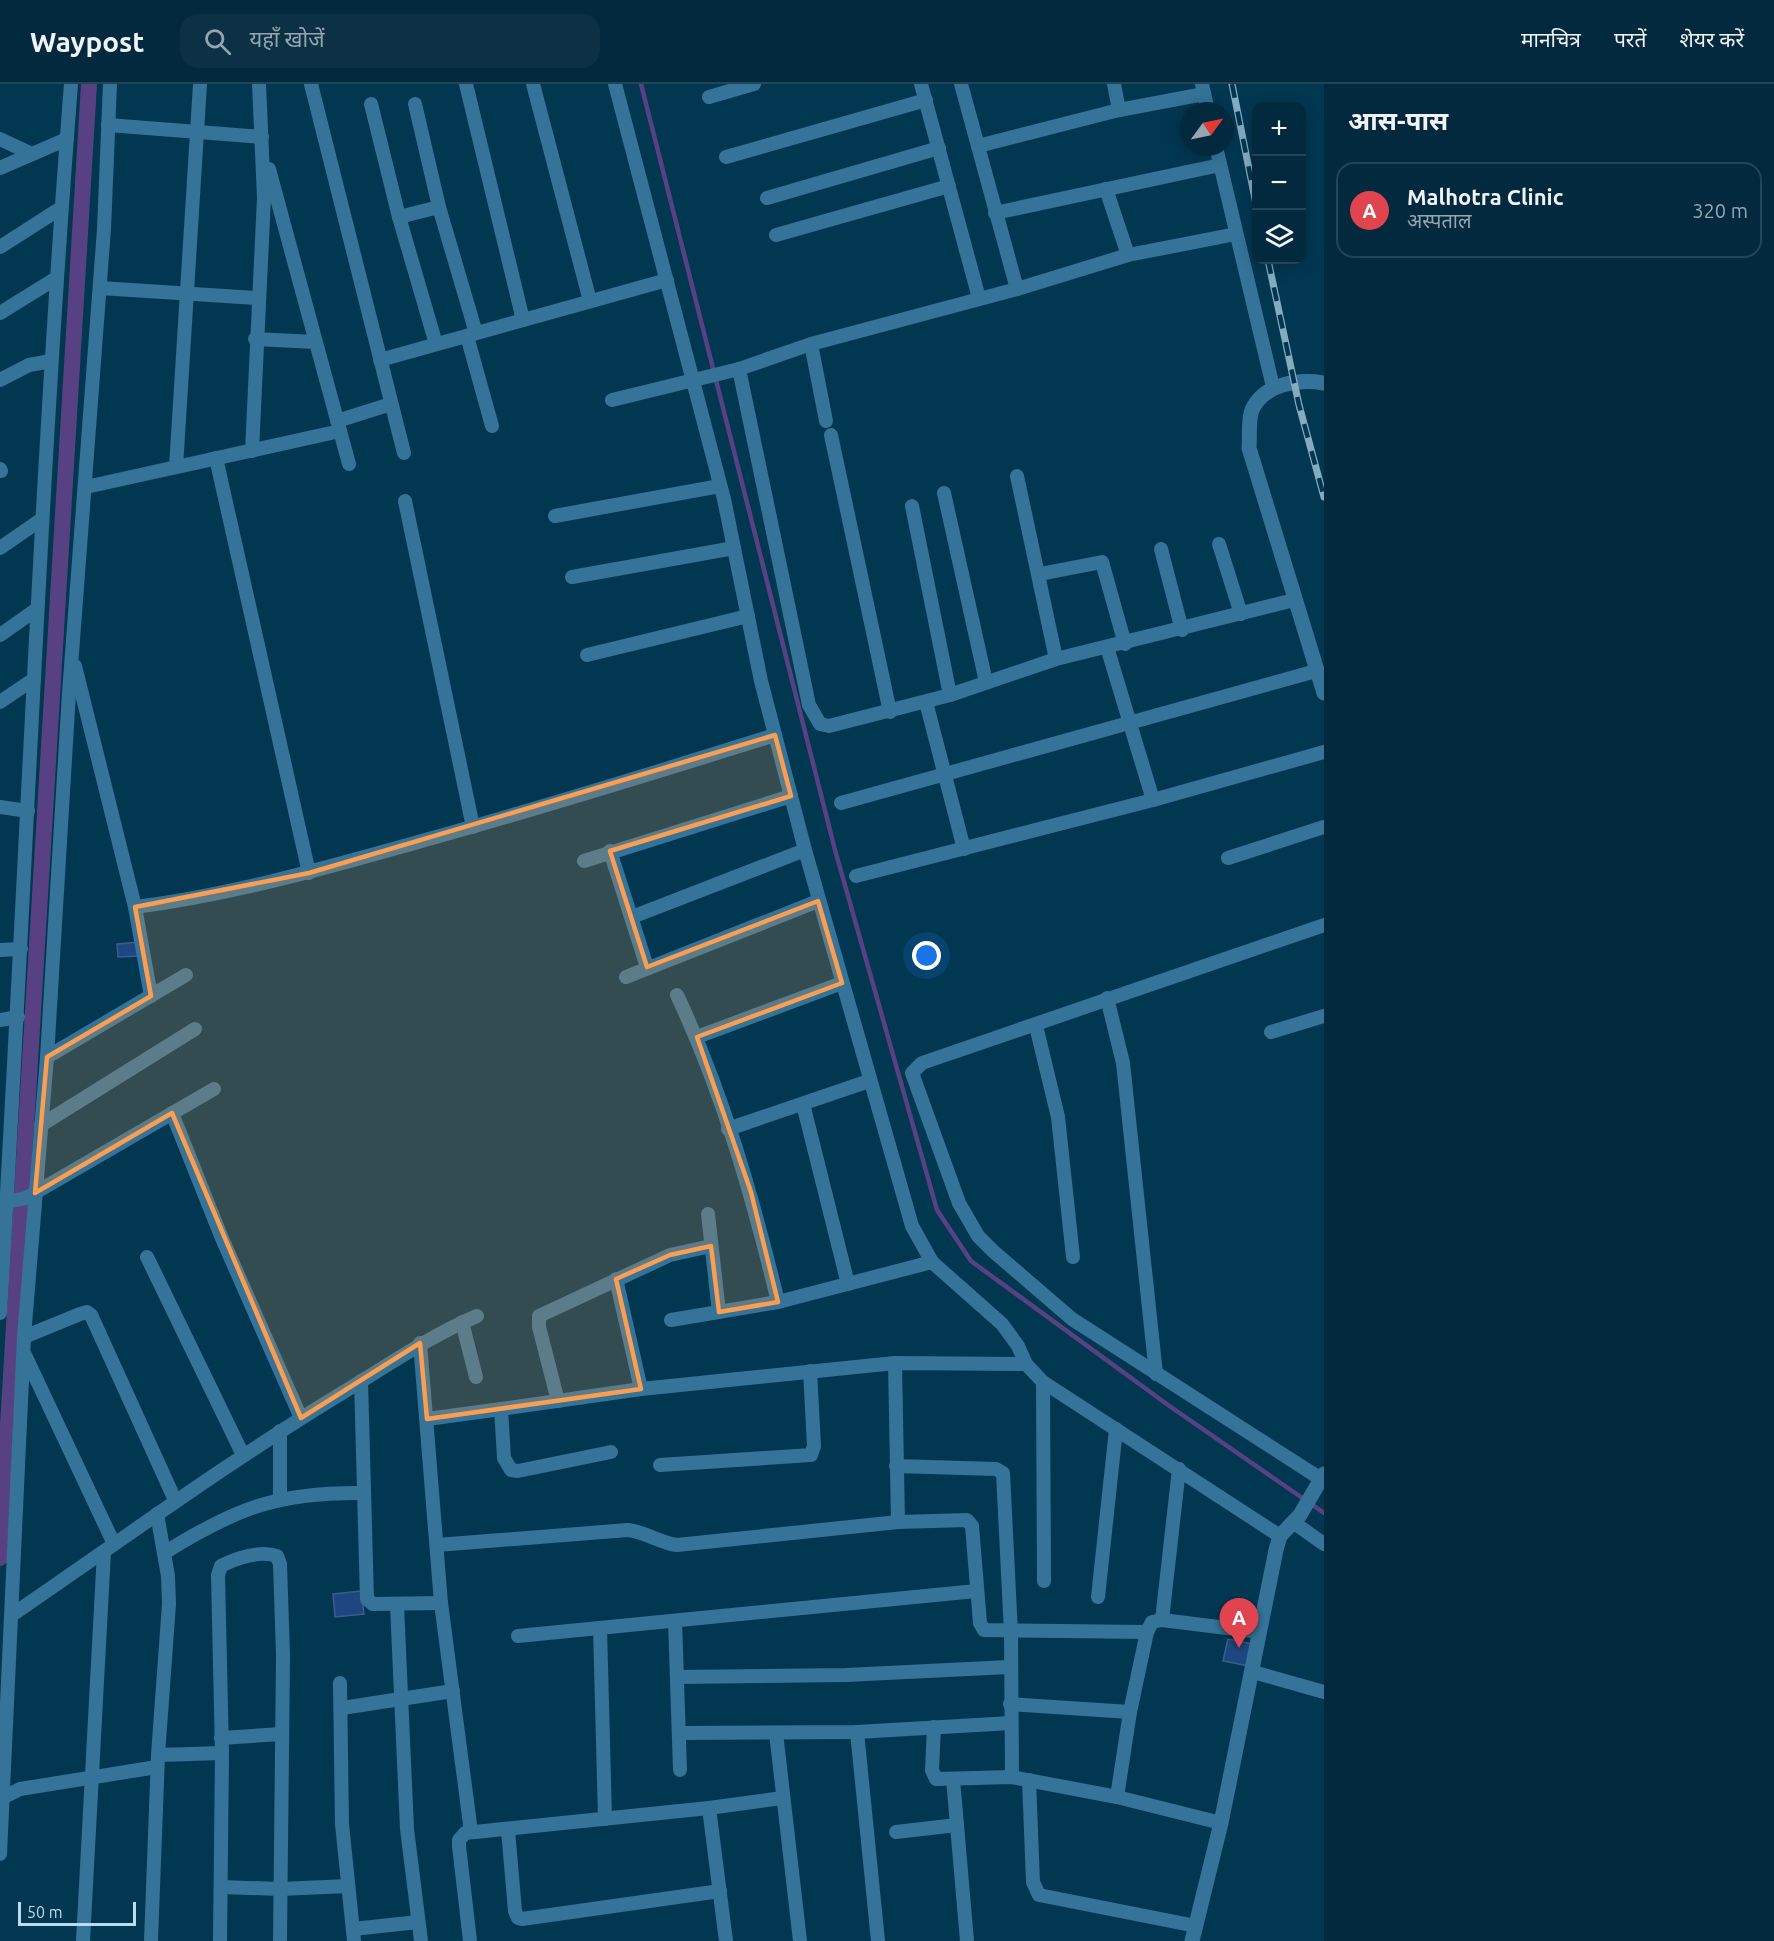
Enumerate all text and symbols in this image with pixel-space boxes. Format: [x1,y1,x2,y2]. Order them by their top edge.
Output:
search box [180,14,600,68]
icon: search [201,25,234,58]
text: Waypost [30,26,144,57]
text: यहाँ खोजें [249,26,325,51]
text: मानचित्र [1521,27,1581,51]
text: परतें [1614,27,1646,51]
text: शेयर करें [1679,27,1744,51]
north arrow [1180,102,1234,156]
map controls [1252,102,1306,264]
button: + [1252,102,1306,156]
text: आस-पास [1348,106,1448,135]
button: − [1252,156,1306,210]
text: Malhotra Clinic [1407,184,1563,209]
text: A [1362,199,1377,222]
text: 320 m [1692,199,1748,222]
text: अस्पताल [1407,209,1472,232]
button: layers [1252,210,1306,264]
your location [912,941,941,970]
pin: A [1220,1598,1258,1648]
scale bar [18,1899,136,1926]
text: 50 m [27,1903,63,1921]

